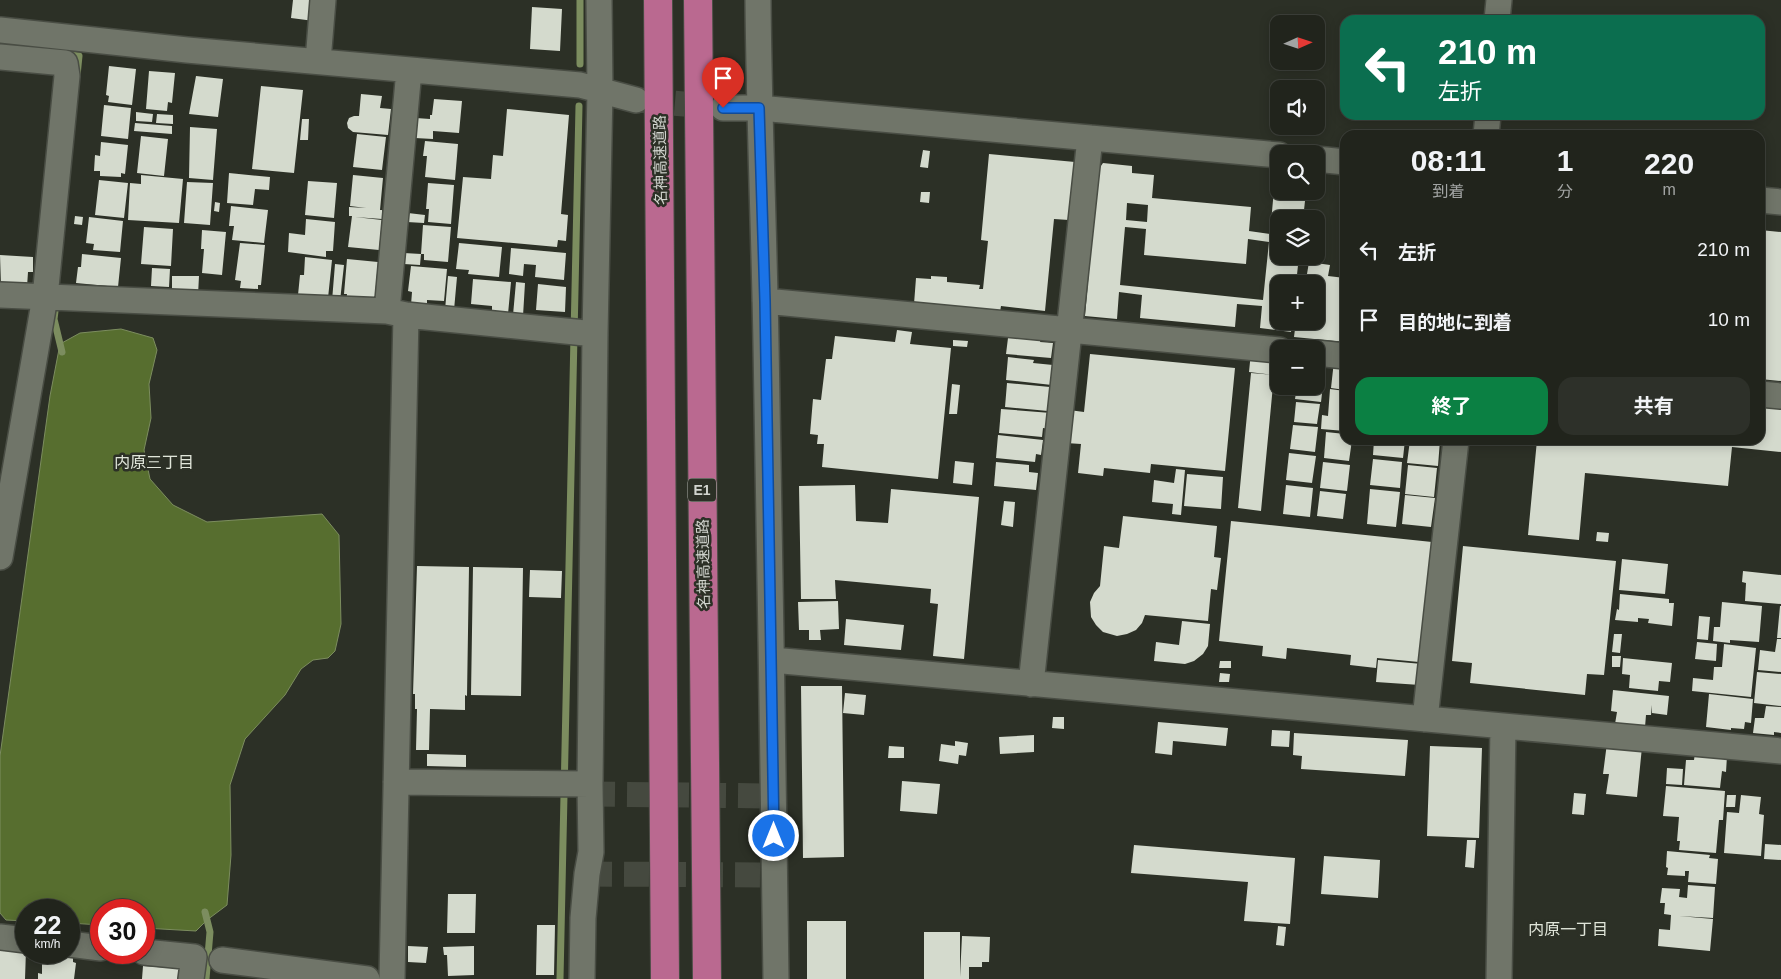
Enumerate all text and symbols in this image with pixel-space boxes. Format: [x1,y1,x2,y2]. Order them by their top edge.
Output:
north arrow [1270,15,1325,70]
map controls [1270,15,1325,395]
text: 210 m [1438,32,1537,71]
icon: left [1355,35,1420,100]
pin [702,57,744,108]
icon: arrive [709,64,737,92]
text: 左折 [1438,79,1482,104]
button: sound [1270,80,1325,135]
street label: 名神高速道路 [651,115,669,205]
text: 08:11 [1411,144,1486,177]
text: 1 [1557,144,1573,177]
button: search [1270,145,1325,200]
text: 220 [1644,147,1694,180]
text: m [1662,181,1676,198]
text: 到着 [1432,183,1464,200]
text: 分 [1557,183,1573,200]
button: layers [1270,210,1325,265]
icon: left [1355,236,1383,264]
text: 210 m [1697,239,1750,260]
text: 左折 [1398,242,1436,263]
button: + [1270,275,1325,330]
icon: arrive [1355,306,1383,334]
text: 10 m [1708,309,1750,330]
text: 目的地に到着 [1398,312,1512,333]
button: − [1270,340,1325,395]
button: 終了 [1355,377,1548,435]
button: 共有 [1558,377,1750,435]
district label: 内原三丁目 [114,454,194,471]
road number: E1 [688,478,716,502]
street label: 名神高速道路 [694,519,712,609]
position arrow [747,809,799,861]
speed limit sign: 30 [90,899,155,964]
text: 22 [34,911,61,939]
district label: 内原一丁目 [1528,921,1608,938]
text: km/h [34,937,61,951]

